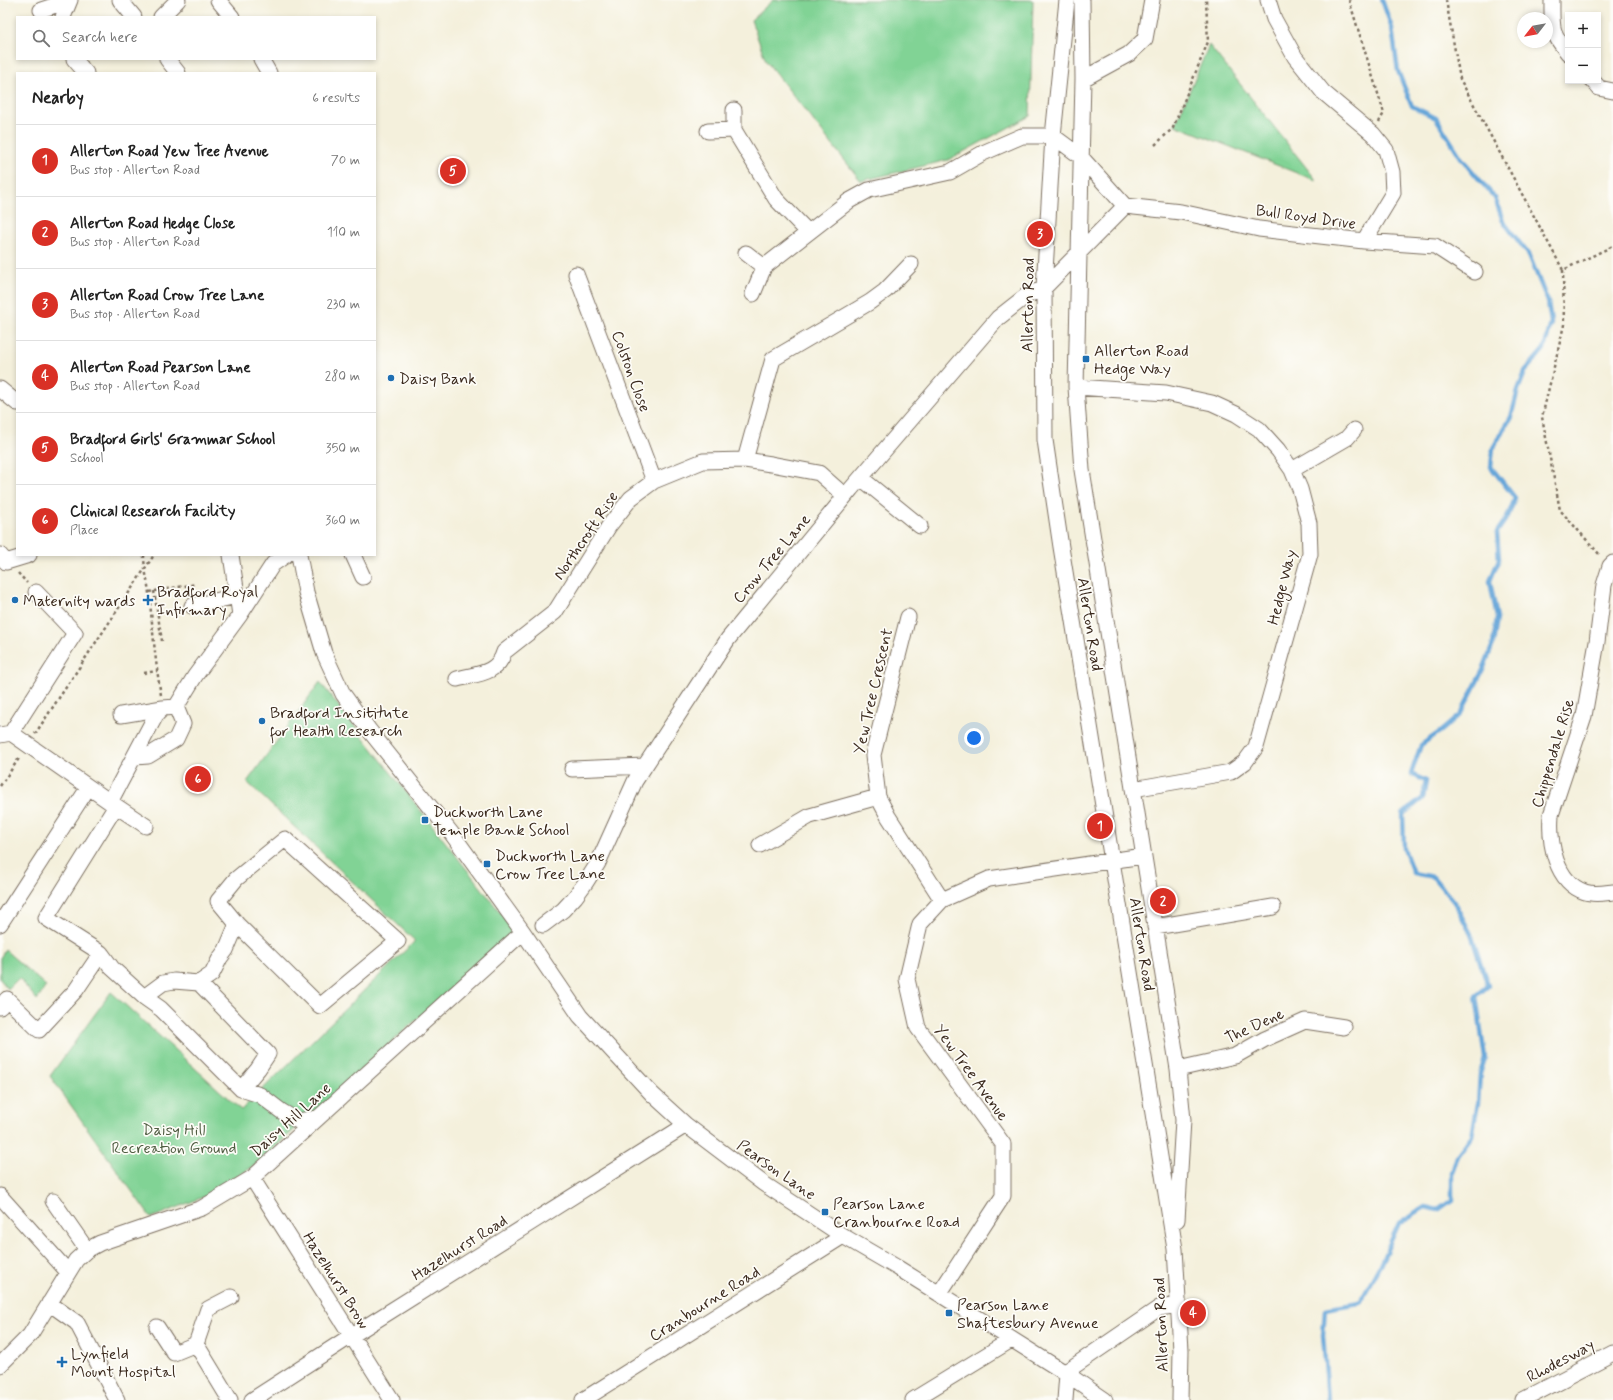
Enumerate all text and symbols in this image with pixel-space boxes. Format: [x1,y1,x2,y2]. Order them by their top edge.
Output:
north arrow [1517,12,1553,48]
map controls [1565,12,1601,84]
button: + [1565,12,1601,48]
search box [16,16,376,60]
icon: search [30,27,52,49]
text: Search here [62,28,138,48]
button: − [1565,48,1601,84]
text: Nearby [32,87,84,109]
text: 6 results [312,90,360,107]
text: Allerton Road Yew Tree Avenue [70,142,269,162]
text: 1 [42,152,48,169]
text: 70 m [331,152,360,169]
pin: 5 [440,156,466,186]
text: Bus stop · Allerton Road [70,162,200,179]
street label: Bull Royd Drive [1254,200,1357,235]
text: Allerton Road Hedge Close [70,214,235,234]
pin: 3 [1027,219,1053,249]
text: 2 [42,224,48,241]
text: 110 m [327,224,360,241]
text: Bus stop · Allerton Road [70,234,200,251]
street label: Allerton Road [1017,258,1040,353]
text: Allerton Road Crow Tree Lane [70,286,264,306]
text: 3 [42,296,48,313]
text: 230 m [326,296,360,313]
text: Bus stop · Allerton Road [70,306,200,323]
street label: Colston Close [606,328,655,415]
place label: Allerton Road Hedge Way [1094,341,1189,381]
marker: Allerton Road Hedge Way [1081,354,1091,364]
text: Allerton Road Pearson Lane [70,358,251,378]
text: 4 [41,368,49,385]
text: 280 m [325,368,360,385]
place label: Daisy Bank [399,369,476,390]
marker: Daisy Bank [386,373,396,383]
text: Bus stop · Allerton Road [70,378,200,395]
text: Bradford Girls' Grammar School [70,430,276,450]
text: 5 [41,440,49,457]
text: 350 m [326,440,360,457]
text: School [70,450,104,467]
street label: Northcroft Rise [549,487,624,584]
text: Clinical Research Facility [70,502,235,522]
street label: Crow Tree Lane [729,510,816,608]
text: 6 [42,512,48,529]
text: 360 m [325,512,360,529]
text: Place [70,522,99,539]
street label: Hedge Way [1263,548,1303,627]
street label: Allerton Road [1072,576,1107,673]
place label: Bradford Royal Infirmary [157,582,258,621]
place label: Maternity wards [23,591,135,612]
marker: Bradford Royal Infirmary [142,594,154,606]
marker: Maternity wards [10,595,20,605]
street label: Yew Tree Crescent [849,626,898,756]
street label: Chippendale Rise [1527,696,1580,811]
place label: Bradford Insititute for Health Research [270,703,409,744]
marker: Bradford Insititute for Health Research [257,716,267,726]
your location [964,728,984,748]
pin: 6 [185,764,211,794]
place label: Duckworth Lane Temple Bank School [433,802,570,841]
pin: 1 [1087,811,1113,841]
marker: Duckworth Lane Temple Bank School [420,815,430,825]
place label: Duckworth Lane Crow Tree Lane [495,846,606,885]
marker: Duckworth Lane Crow Tree Lane [482,859,492,869]
pin: 2 [1150,886,1176,916]
street label: Allerton Road [1124,896,1159,993]
street label: The Dene [1222,1003,1288,1049]
street label: Yew Tree Avenue [929,1020,1013,1126]
street label: Daisy Hill Lane [246,1078,336,1162]
park label: Daisy Hill Recreation Ground [111,1120,237,1159]
street label: Pearson Lane [732,1135,820,1205]
place label: Pearson Lane Cranbourne Road [833,1194,960,1233]
marker: Pearson Lane Cranbourne Road [820,1207,830,1217]
street label: Hazelhurst Road [408,1210,512,1286]
street label: Hazelhurst Brow [297,1228,374,1333]
street label: Cranbourne Road [645,1262,764,1347]
street label: Allerton Road [1149,1277,1174,1373]
place label: Pearson Lane Shaftesbury Avenue [957,1295,1099,1334]
pin: 4 [1180,1298,1206,1328]
marker: Pearson Lane Shaftesbury Avenue [944,1308,954,1318]
street label: Rhodesway [1523,1335,1598,1388]
place label: Lynfield Mount Hospital [71,1344,176,1383]
marker: Lynfield Mount Hospital [56,1356,68,1368]

